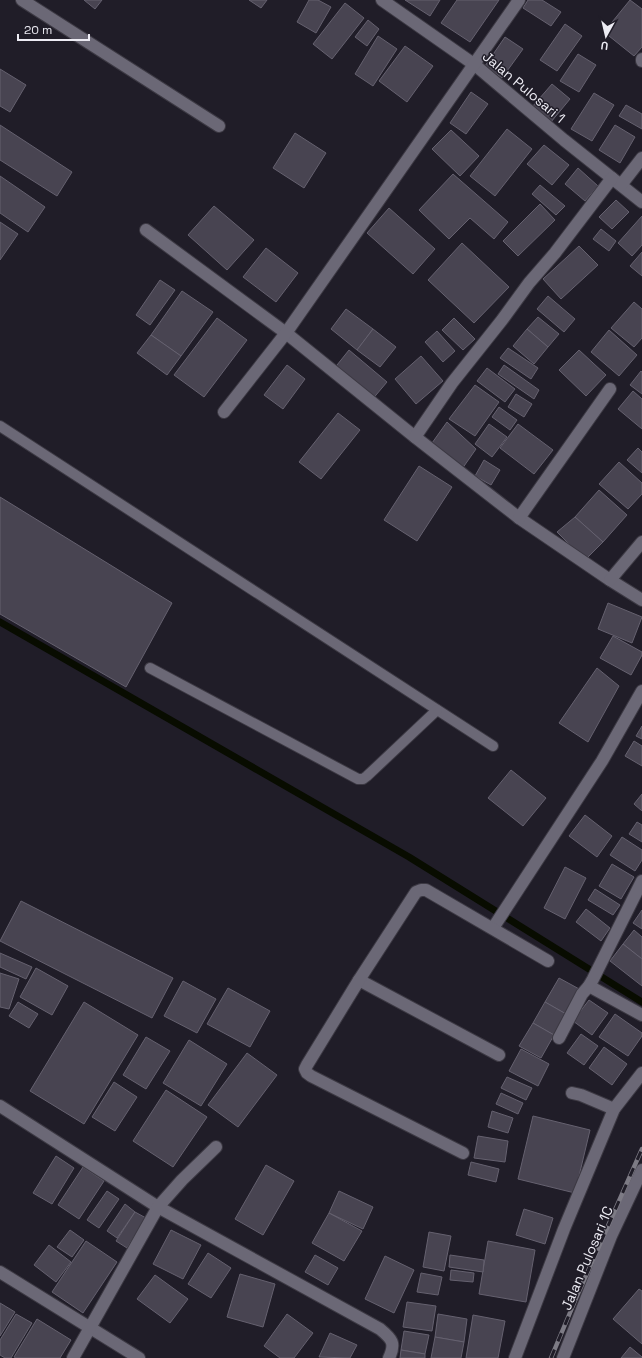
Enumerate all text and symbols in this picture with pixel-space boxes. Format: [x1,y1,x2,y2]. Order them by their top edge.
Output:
scale bar [18,16,89,42]
north arrow [586,16,626,56]
text: 20 m [24,22,52,38]
text: U [600,38,609,53]
street label: Jalan Pulosari 1 [479,47,569,127]
street label: Jalan Pulosari 1C [557,1203,617,1313]

